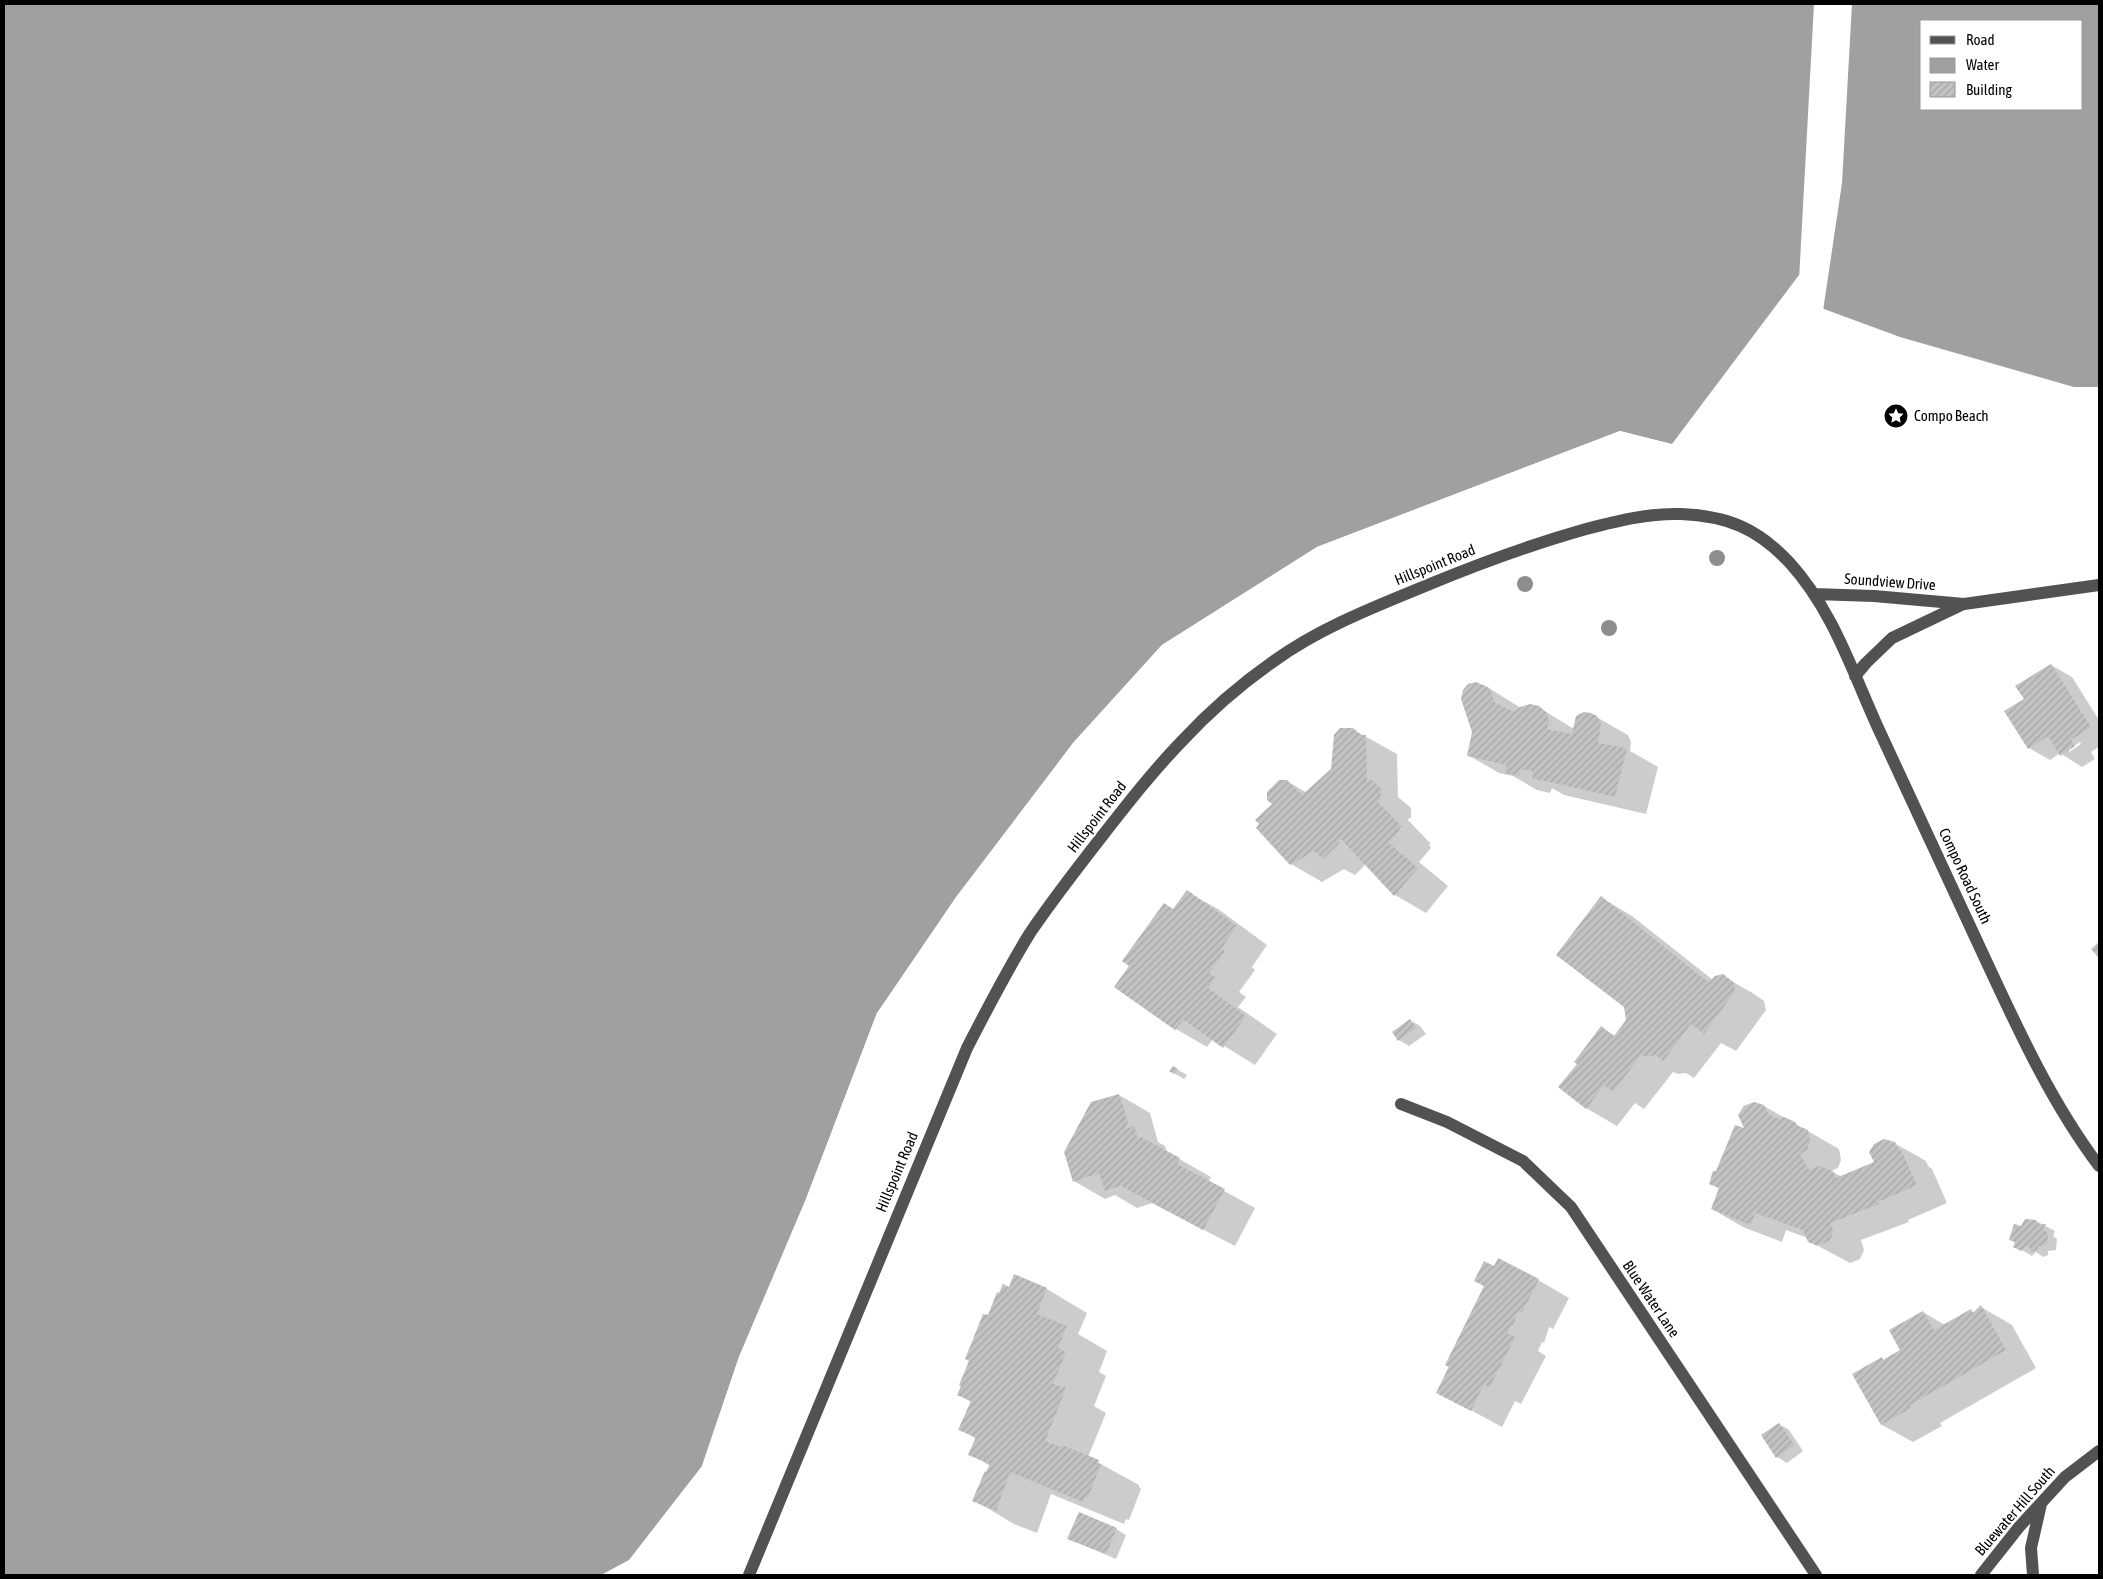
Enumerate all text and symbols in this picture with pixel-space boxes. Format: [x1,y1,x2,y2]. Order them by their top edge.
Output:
legend [1920,20,2083,110]
text: Road [1966,31,1995,48]
text: Water [1966,56,1999,73]
text: Building [1966,81,2012,98]
place icon: Compo Beach [1883,403,1909,429]
place label: Compo Beach [1914,407,1989,424]
street label: Hillspoint Road [1392,541,1478,588]
street label: Soundview Drive [1844,570,1936,593]
street label: Hillspoint Road [1064,778,1130,856]
street label: Compo Road South [1936,825,1995,926]
street label: Hillspoint Road [872,1129,921,1214]
street label: Blue Water Lane [1620,1257,1683,1340]
street label: Bluewater Hill South [1971,1463,2058,1559]

